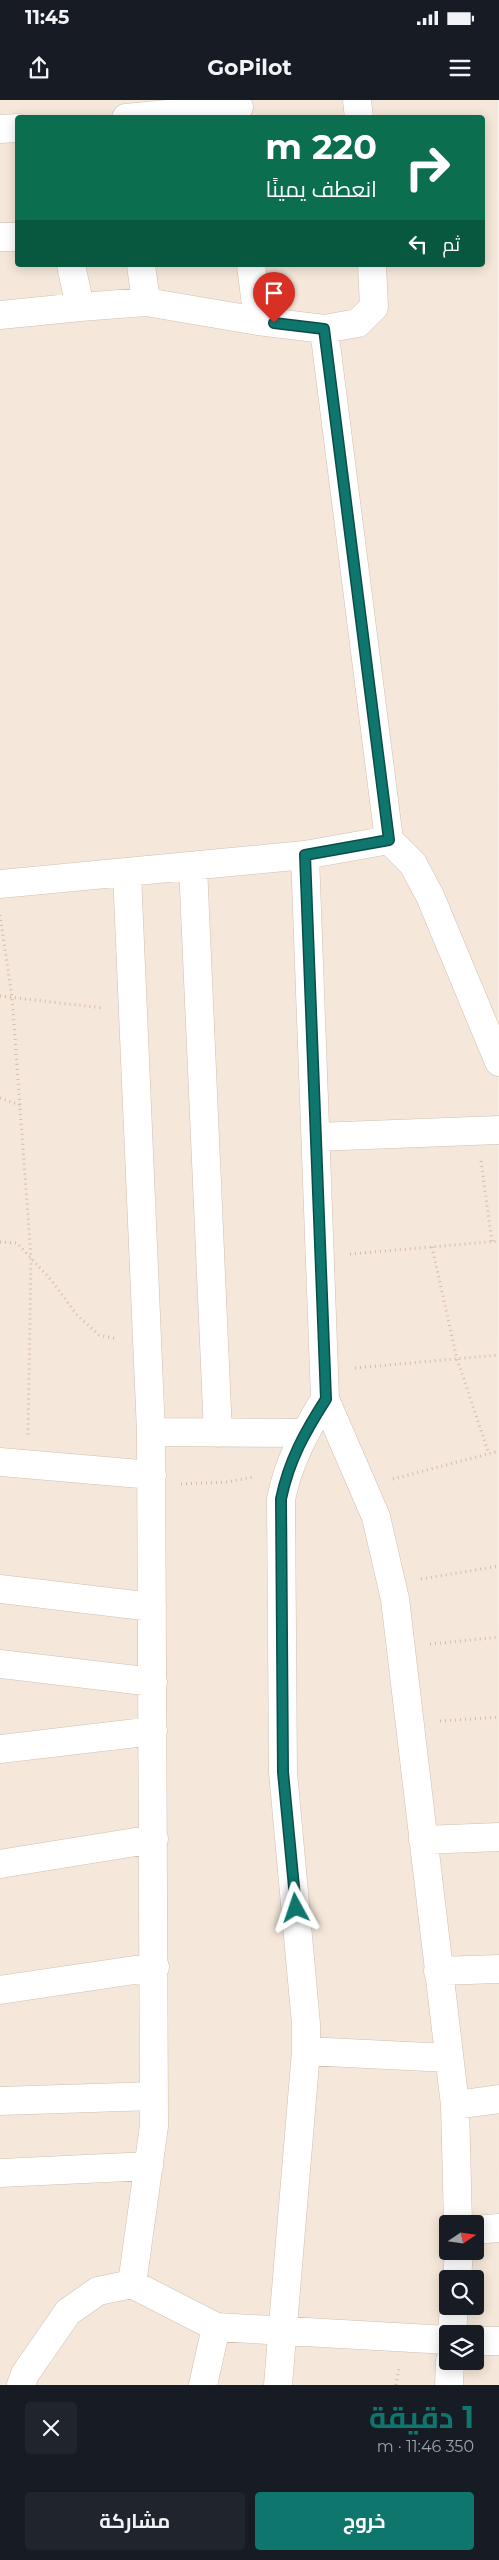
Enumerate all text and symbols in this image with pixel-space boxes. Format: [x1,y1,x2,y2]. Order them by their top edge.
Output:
text: 11:45 [25,6,69,29]
icon: share [25,54,53,82]
text: GoPilot [207,54,292,81]
icon: menu [446,54,474,82]
text: 220 m [265,125,377,168]
icon: right [395,135,460,200]
text: انعطف يمينًا [266,176,377,203]
icon: left [404,230,432,258]
text: ثم [442,233,460,256]
pin [253,272,295,323]
icon: arrive [260,279,288,307]
position arrow [269,1881,321,1933]
north arrow [439,2215,484,2260]
map controls [439,2215,484,2370]
button: search [439,2270,484,2315]
button: layers [439,2325,484,2370]
text: 1 دقيقة [369,2399,474,2436]
button: close [25,2402,77,2454]
text: 350 m · 11:46 [377,2437,474,2456]
button: مشاركة [25,2492,245,2550]
button: خروج [255,2492,474,2550]

